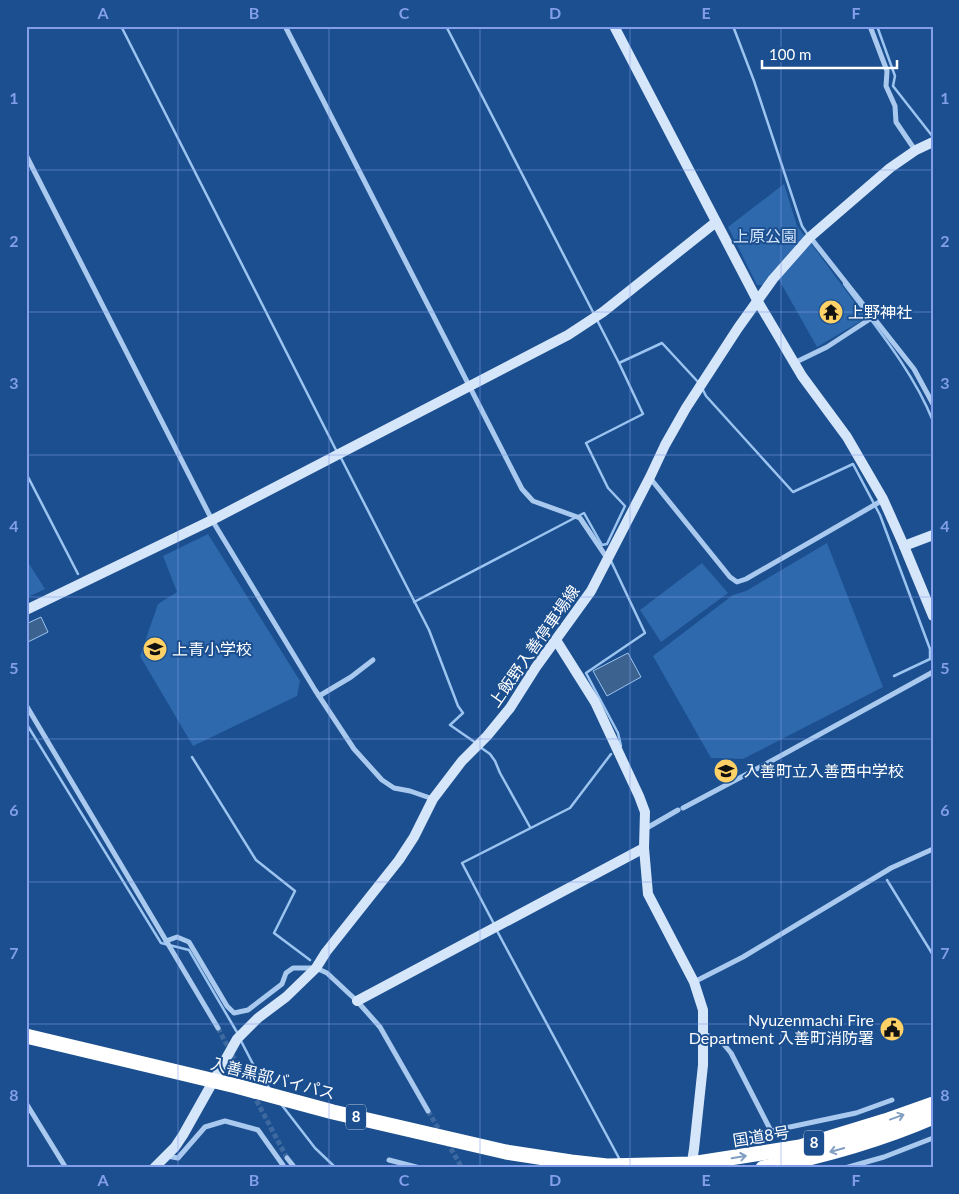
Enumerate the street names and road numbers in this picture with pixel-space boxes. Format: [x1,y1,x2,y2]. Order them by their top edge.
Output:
street label: 上飯野入善停車場線 [485,581,583,710]
street label: 入善黒部バイパス [209,1053,337,1102]
road number: 8 [346,1104,366,1130]
street label: 国道8号 [731,1122,791,1149]
road number: 8 [804,1130,824,1156]

